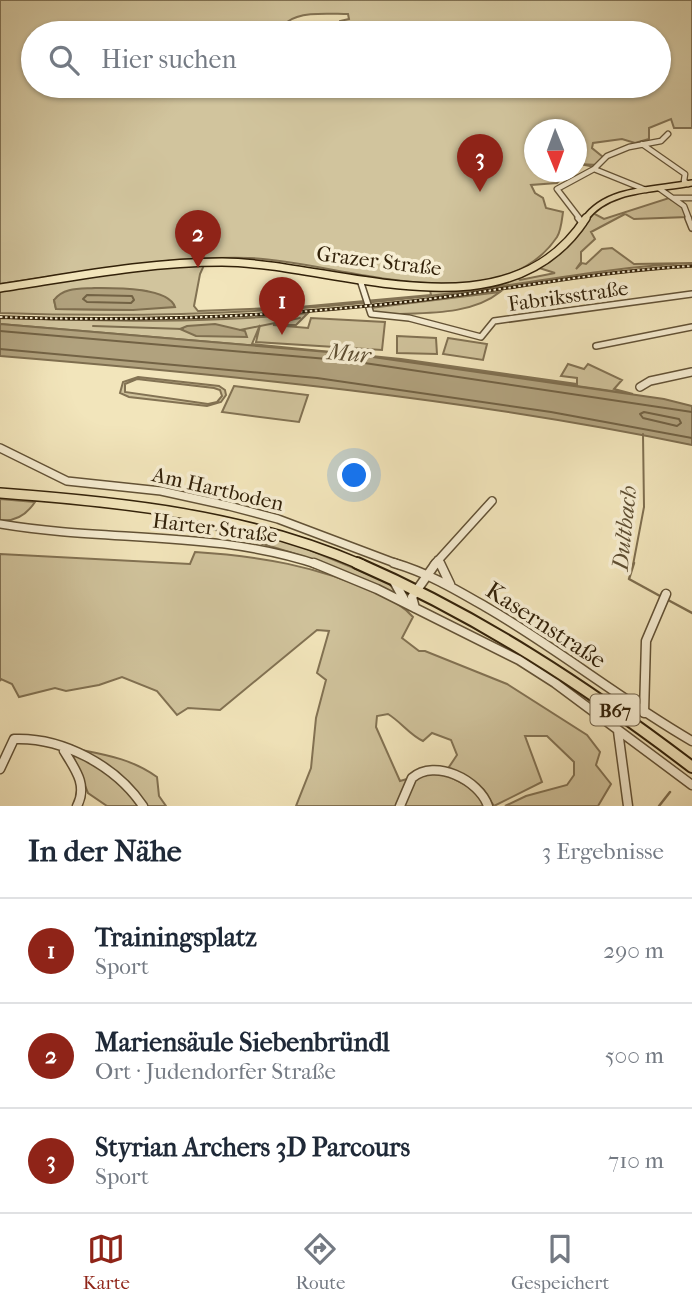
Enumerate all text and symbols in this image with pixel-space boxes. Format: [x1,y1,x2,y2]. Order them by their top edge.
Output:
search box [21,21,671,98]
icon: search [45,41,83,79]
text: Hier suchen [101,44,237,75]
north arrow [524,119,587,182]
pin: 3 [457,134,503,192]
pin: 2 [175,210,221,268]
street label: Grazer Straße [315,241,443,281]
street label: Fabriksstraße [506,276,630,316]
pin: 1 [259,277,305,335]
water label: Mur [324,338,373,369]
your location [337,458,371,492]
street label: Am Hartboden [149,462,286,516]
water label: Dultbach [606,484,642,574]
street label: Harter Straße [151,508,279,548]
street label: Kasernstraße [481,576,611,674]
road number: B67 [590,694,640,726]
text: In der Nähe [28,834,182,869]
text: 3 Ergebnisse [542,838,664,865]
text: Trainingsplatz [95,922,257,953]
text: 1 [47,937,55,964]
text: 290 m [603,937,664,964]
text: Sport [95,953,149,980]
text: Mariensäule Siebenbründl [95,1027,390,1058]
text: 2 [45,1042,57,1069]
text: 500 m [605,1042,664,1069]
text: Ort · Judendorfer Straße [95,1058,336,1085]
text: Styrian Archers 3D Parcours [95,1132,410,1163]
text: 3 [46,1147,56,1174]
text: 710 m [608,1147,664,1174]
text: Sport [95,1163,149,1190]
tab: Karte [83,1230,130,1294]
tab: Route [296,1230,345,1294]
tab: Gespeichert [511,1230,609,1294]

